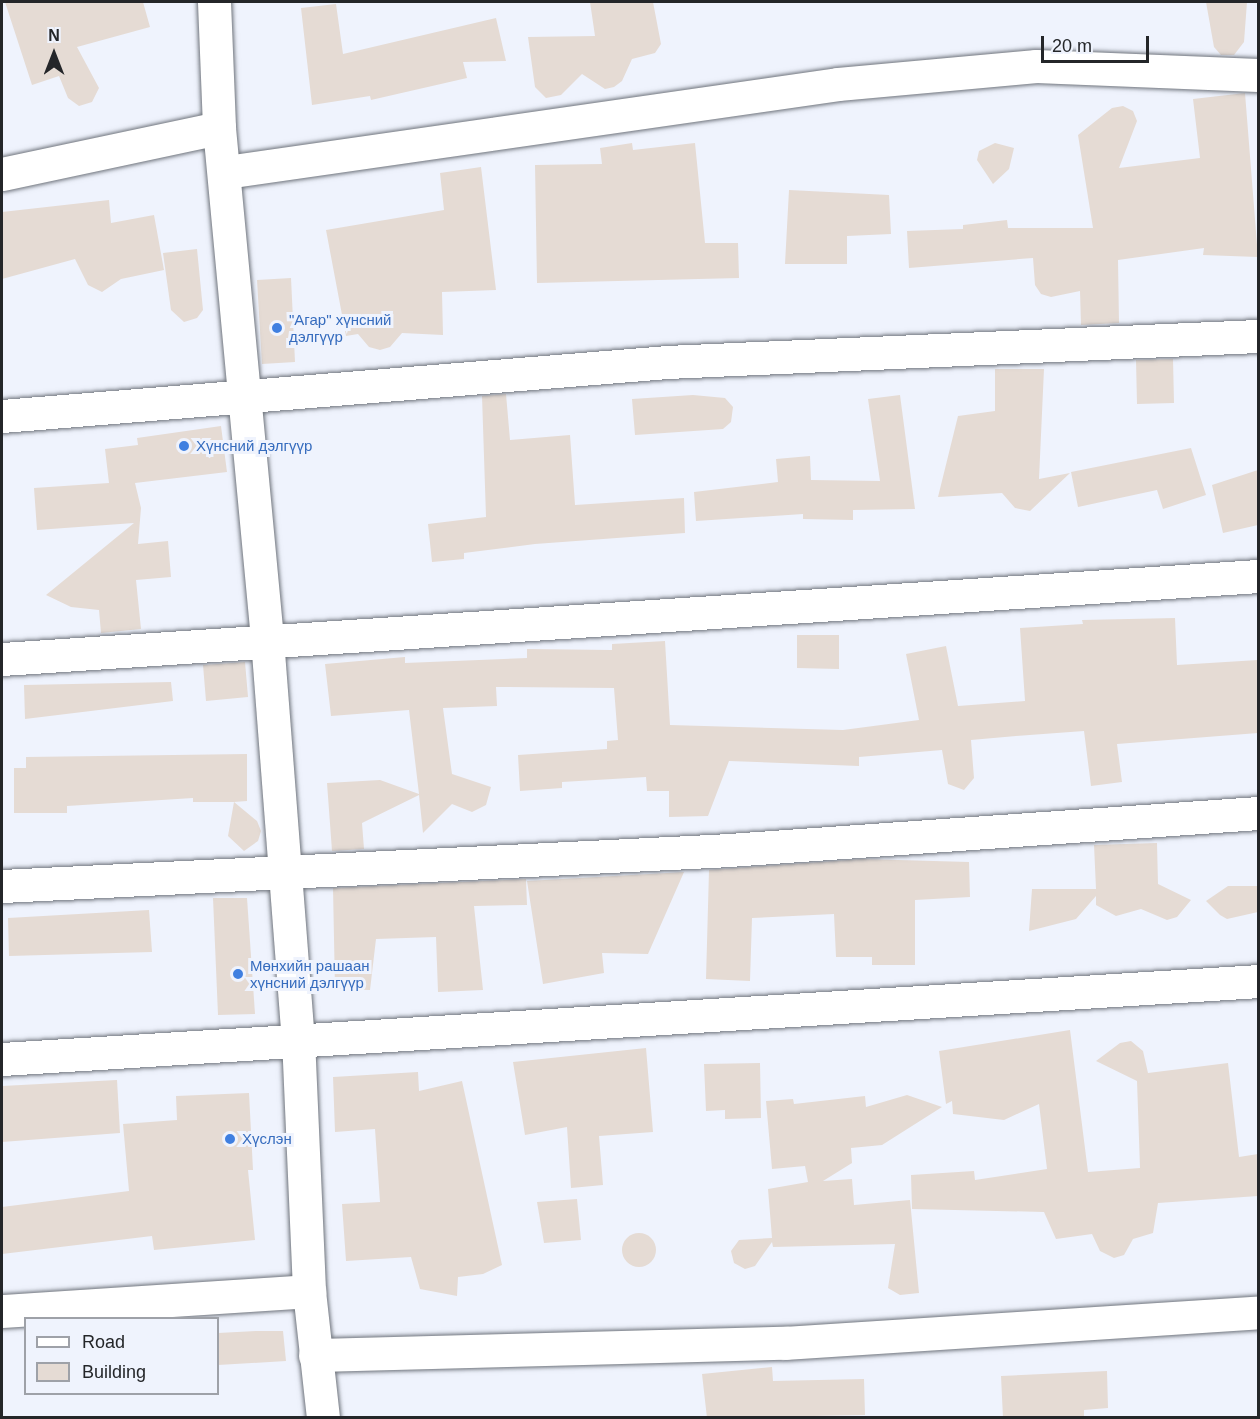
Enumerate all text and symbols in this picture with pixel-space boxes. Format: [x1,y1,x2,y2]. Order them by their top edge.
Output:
north arrow [24,24,84,84]
scale bar [1044,24,1152,62]
text: N [48,27,60,44]
text: 20 m [1052,36,1092,56]
place label: "Агар" хүнсний дэлгүүр [289,310,391,345]
marker: "Агар" хүнсний дэлгүүр [270,321,284,335]
place label: Хүнсний дэлгүүр [196,437,312,455]
marker: Хүнсний дэлгүүр [177,439,191,453]
place label: Мөнхийн рашаан хүнсний дэлгүүр [250,956,370,991]
marker: Мөнхийн рашаан хүнсний дэлгүүр [231,967,245,981]
place label: Хүслэн [242,1130,292,1148]
marker: Хүслэн [223,1132,237,1146]
legend [24,1317,219,1395]
text: Road [82,1332,125,1352]
text: Building [82,1362,146,1382]

